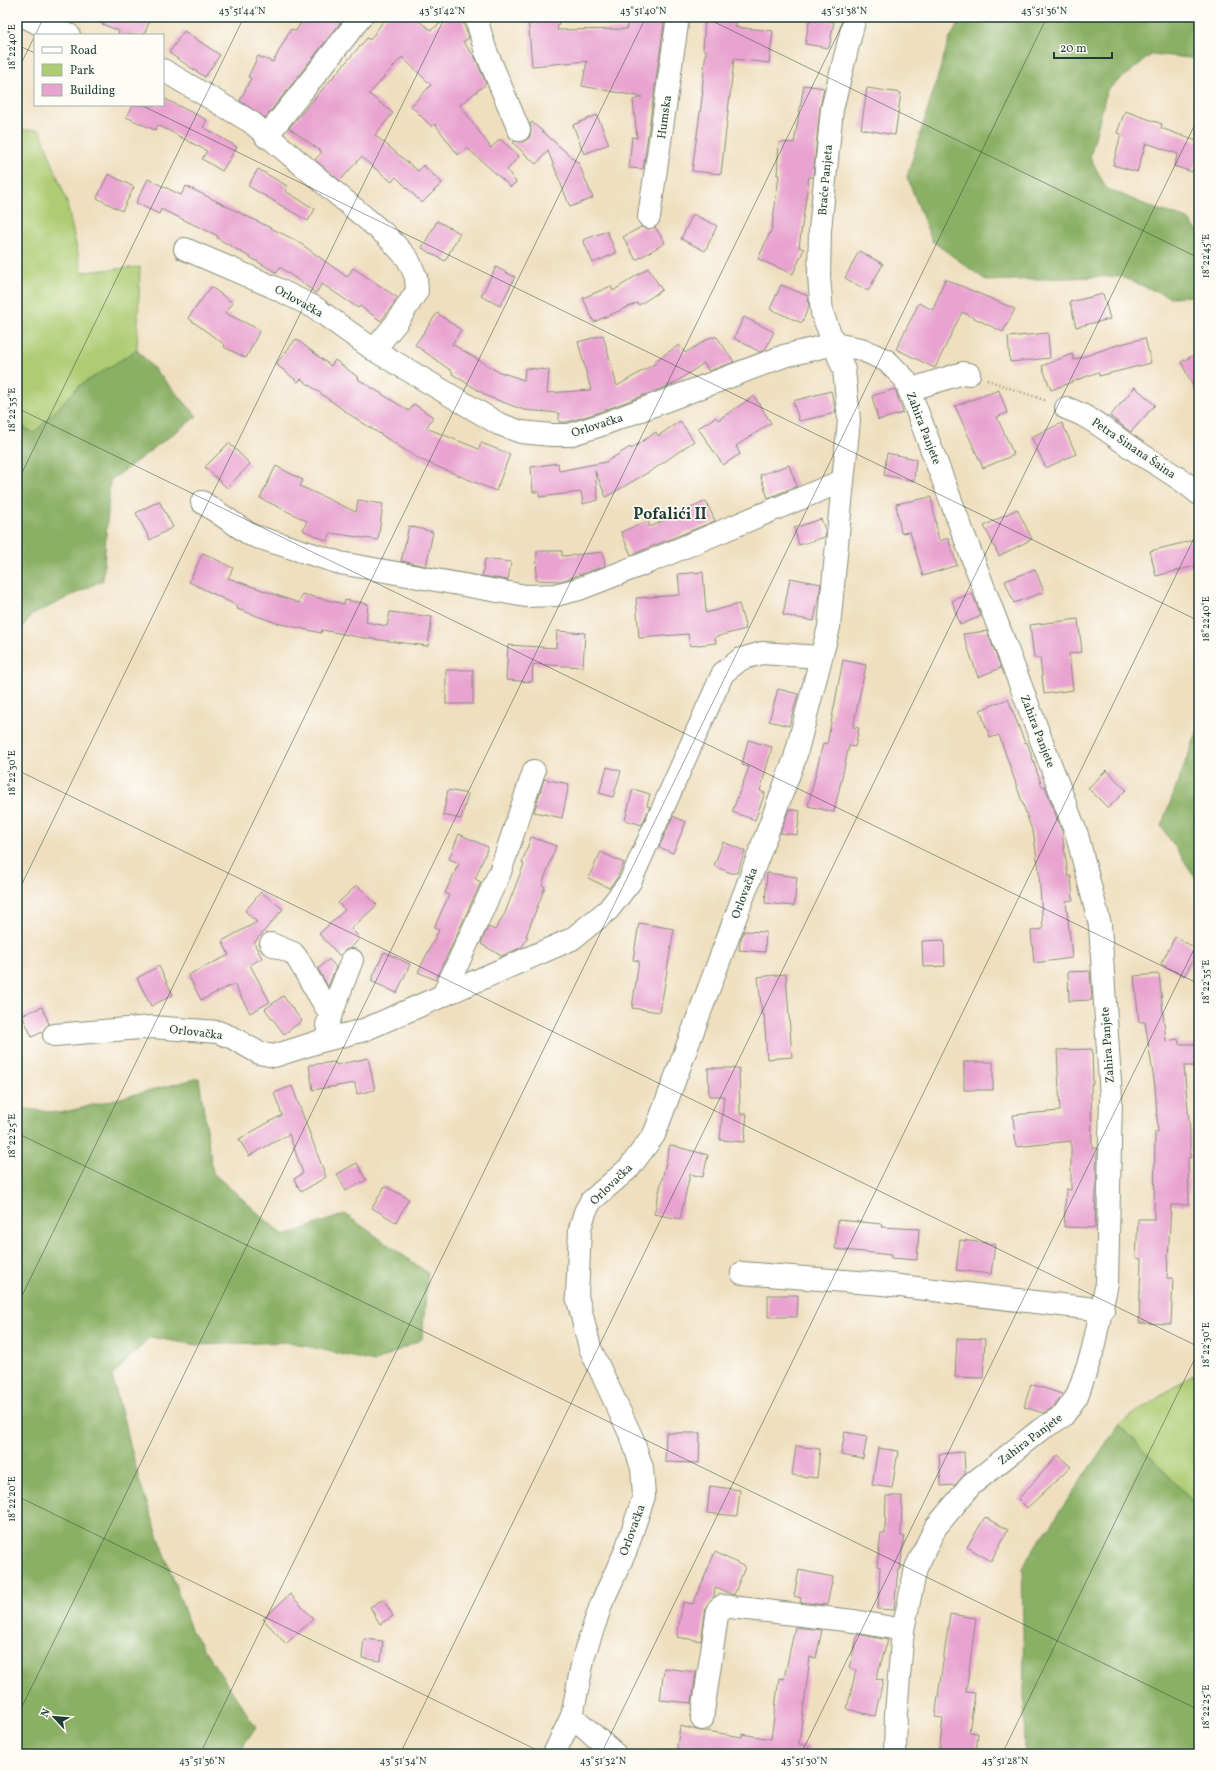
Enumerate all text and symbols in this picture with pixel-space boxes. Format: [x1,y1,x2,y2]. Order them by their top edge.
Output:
text: 43°51'44"N [219,4,266,18]
text: 43°51'42"N [419,4,466,18]
text: 43°51'40"N [620,4,667,18]
text: 43°51'38"N [821,4,868,18]
text: 43°51'36"N [1021,4,1068,18]
text: 18°22'40"E [5,24,19,70]
legend [34,34,164,106]
scale bar [1054,34,1112,60]
text: 20 m [1060,41,1087,57]
text: Road [70,43,97,59]
text: Park [70,63,95,79]
text: Building [70,83,115,99]
street label: Humska [654,94,676,140]
street label: Braće Panjeta [815,144,837,216]
text: 18°22'45"E [1199,234,1213,278]
street label: Orlovačka [271,282,326,322]
text: 18°22'35"E [5,388,19,432]
street label: Zahira Panjete [902,390,944,467]
street label: Orlovačka [569,410,625,442]
street label: Petra Sinana Šaina [1088,414,1179,483]
district label: Pofalići II [633,504,707,526]
text: 18°22'40"E [1199,596,1213,642]
street label: Zahira Panjete [1016,693,1058,770]
text: 18°22'30"E [5,750,19,796]
street label: Orlovačka [728,865,762,921]
text: 18°22'35"E [1199,960,1213,1004]
street label: Zahira Panjete [1097,1006,1119,1084]
street label: Orlovačka [168,1022,223,1044]
text: 18°22'25"E [5,1114,19,1158]
street label: Orlovačka [587,1160,637,1209]
text: 18°22'30"E [1199,1322,1213,1368]
street label: Zahira Panjete [995,1410,1066,1469]
text: 18°22'20"E [5,1476,19,1522]
street label: Orlovačka [616,1502,650,1558]
text: 18°22'25"E [1199,1685,1213,1729]
north arrow [34,1697,74,1737]
text: N [38,1706,55,1720]
text: 43°51'36"N [179,1754,226,1768]
text: 43°51'34"N [380,1754,427,1768]
text: 43°51'32"N [580,1754,627,1768]
text: 43°51'30"N [781,1754,828,1768]
text: 43°51'28"N [982,1754,1029,1768]

